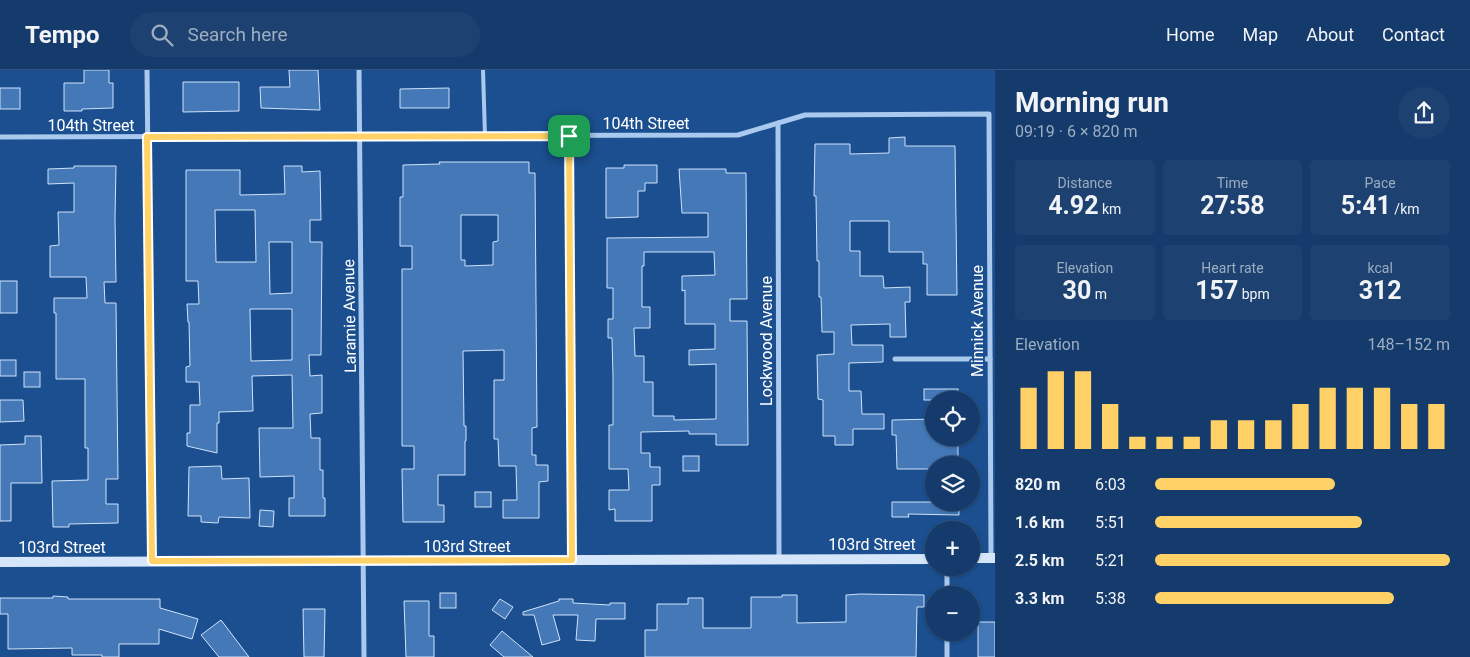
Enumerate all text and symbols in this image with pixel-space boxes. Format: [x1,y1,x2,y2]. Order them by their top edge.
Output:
search box [130,12,480,57]
text: Tempo [25,21,100,49]
icon: search [148,21,176,49]
text: Search here [188,23,288,46]
text: Home [1166,24,1215,45]
text: Map [1243,24,1278,45]
text: About [1306,24,1354,45]
text: Contact [1382,24,1445,45]
text: Morning run [1015,86,1169,119]
button: share [1398,87,1450,139]
street label: 104th Street [602,114,690,133]
pin [548,115,590,157]
street label: 104th Street [47,116,135,135]
icon: arrive [555,122,583,150]
text: 09:19 · 6 × 820 m [1015,122,1137,141]
text: Distance [1058,175,1112,191]
text: Time [1217,175,1248,191]
text: Pace [1365,175,1396,191]
text: 4.92 [1048,191,1099,220]
text: 27:58 [1200,191,1265,220]
text: 5:41 [1341,191,1391,220]
text: km [1099,201,1121,217]
text: /km [1391,201,1420,217]
street label: Laramie Avenue [339,259,360,373]
text: Elevation [1056,260,1113,276]
text: Heart rate [1201,260,1264,276]
text: kcal [1368,260,1393,276]
street label: Minnick Avenue [968,265,987,377]
street label: Lockwood Avenue [757,276,776,406]
text: 30 [1063,276,1091,305]
text: 157 [1195,276,1238,305]
text: 312 [1359,276,1402,305]
text: m [1091,286,1107,302]
text: bpm [1238,286,1270,302]
text: Elevation [1015,335,1080,354]
text: 148–152 m [1368,335,1450,354]
map controls [925,391,980,641]
button: locate [925,391,980,446]
button: layers [925,456,980,511]
text: 820 m [1015,475,1060,494]
text: 6:03 [1095,475,1126,494]
text: 1.6 km [1015,513,1064,532]
text: 5:51 [1095,513,1126,532]
button: + [925,521,980,576]
street label: 103rd Street [828,535,916,554]
street label: 103rd Street [423,537,511,556]
street label: 103rd Street [18,538,106,557]
text: 2.5 km [1015,551,1064,570]
text: 5:21 [1095,551,1126,570]
button: − [925,586,980,641]
text: 3.3 km [1015,589,1064,608]
text: 5:38 [1095,589,1126,608]

